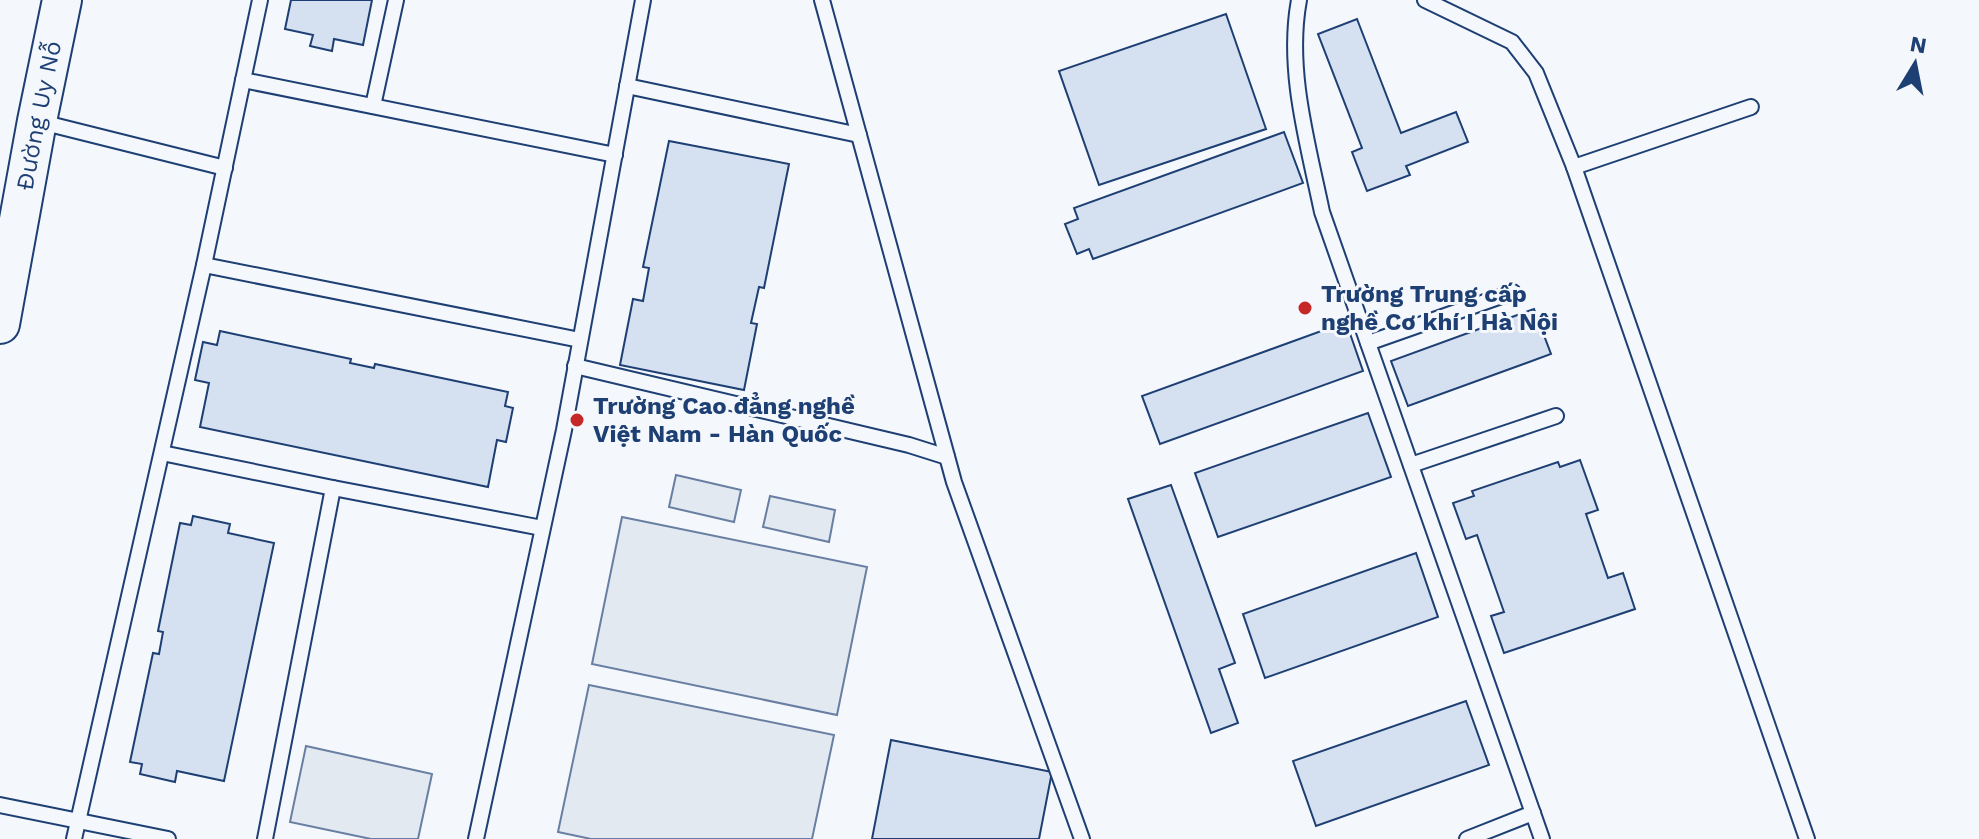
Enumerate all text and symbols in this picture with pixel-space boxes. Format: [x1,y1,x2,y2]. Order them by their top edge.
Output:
north arrow [1875,24,1955,104]
text: N [1908,31,1929,59]
street label: Đường Uy Nỗ [11,38,67,193]
place label: Trường Trung cấp nghề Cơ khí I Hà Nội [1321,280,1558,336]
marker: Trường Trung cấp nghề Cơ khí I Hà Nội [1296,299,1314,317]
place label: Trường Cao đẳng nghề Việt Nam - Hàn Quốc [593,391,855,448]
marker: Trường Cao đẳng nghề Việt Nam - Hàn Quốc [568,411,586,429]

